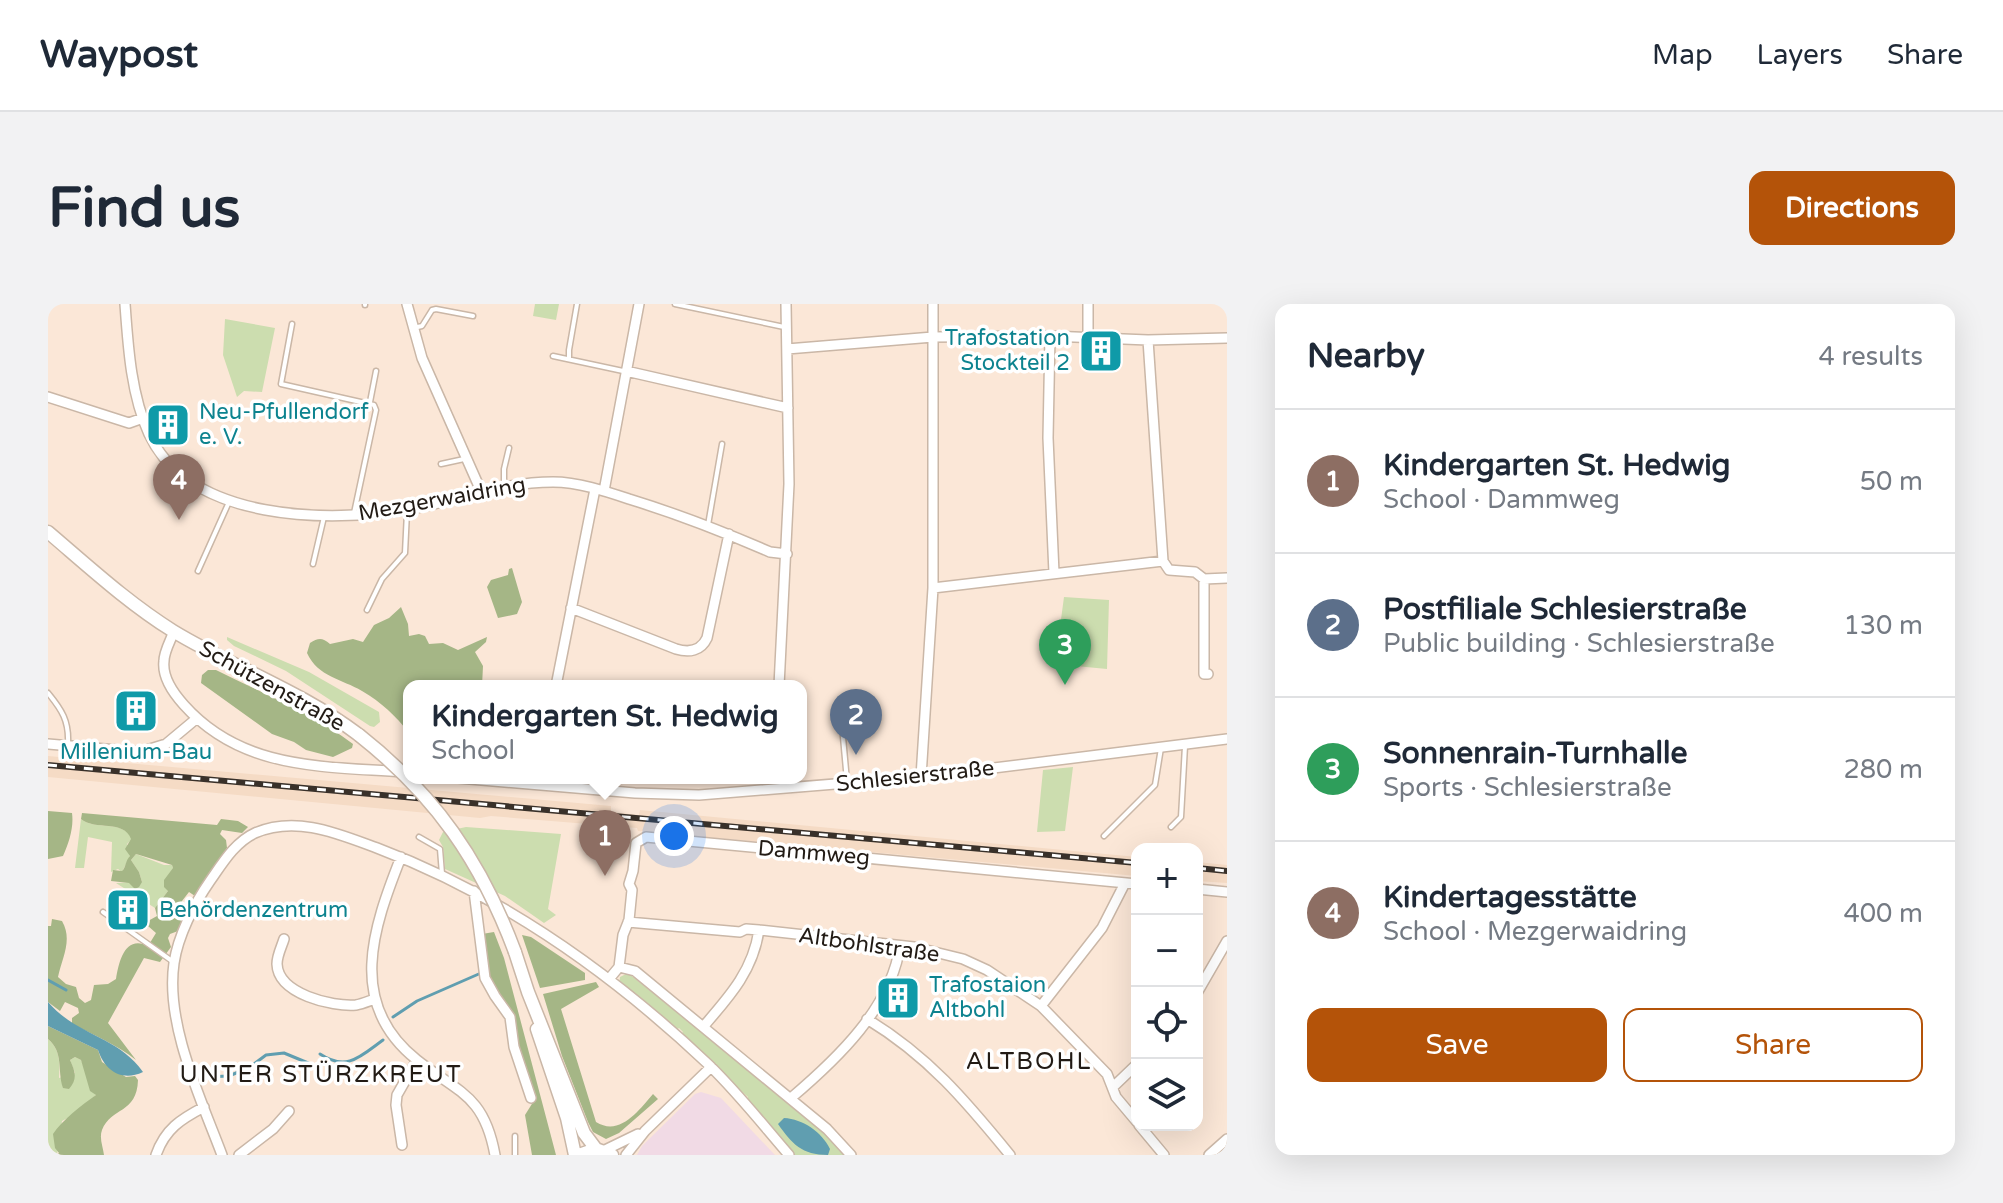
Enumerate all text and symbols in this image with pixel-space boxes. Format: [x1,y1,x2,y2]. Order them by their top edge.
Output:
text: Waypost [40,32,198,78]
text: Map [1652,38,1713,72]
text: Layers [1757,38,1843,72]
text: Share [1887,38,1963,72]
button: Directions [1749,171,1955,245]
text: Find us [48,175,240,242]
place label: Trafostation Stockteil 2 [945,325,1070,376]
building icon: Trafostation Stockteil 2 [1077,327,1125,375]
text: Nearby [1307,336,1425,377]
text: 4 results [1818,341,1923,372]
place label: Neu-Pfullendorf e. V. [199,399,369,450]
building icon: Neu-Pfullendorf e. V. [144,401,192,449]
text: Kindergarten St. Hedwig [1383,447,1731,484]
pin: 4 [153,454,205,520]
text: 1 [1325,466,1341,497]
text: 50 m [1860,466,1923,497]
street label: Mezgerwaidring [356,471,528,527]
text: School · Dammweg [1383,484,1620,515]
text: Postfiliale Schlesierstraße [1383,591,1747,628]
text: 2 [1325,610,1341,641]
text: 130 m [1843,610,1923,641]
pin: 3 [1039,619,1091,685]
text: Public building · Schlesierstraße [1383,628,1775,659]
street label: Schützenstraße [195,635,349,737]
popup [403,680,807,784]
building icon: Millenium-Bau [112,687,160,735]
pin: 2 [830,689,882,755]
text: Kindergarten St. Hedwig [431,698,779,735]
text: School [431,735,515,766]
text: Sonnenrain-Turnhalle [1383,735,1687,772]
place label: Millenium-Bau [60,739,212,765]
text: 3 [1325,754,1341,785]
text: 280 m [1843,754,1923,785]
street label: Schlesierstraße [835,755,995,797]
text: Sports · Schlesierstraße [1383,772,1672,803]
pin: 1 [579,810,631,876]
your location [654,816,694,856]
street label: Dammweg [757,835,871,871]
map controls [1131,843,1203,1131]
button: + [1131,843,1203,915]
text: Kindertagesstätte [1383,879,1637,916]
building icon: Behördenzentrum [104,886,152,934]
place label: Behördenzentrum [159,897,348,923]
text: 4 [1325,898,1341,929]
text: 400 m [1843,898,1923,929]
button: − [1131,915,1203,987]
text: School · Mezgerwaidring [1383,916,1687,947]
street label: Altbohlstraße [797,922,941,968]
place label: Trafostaion Altbohl [929,972,1046,1023]
building icon: Trafostaion Altbohl [874,974,922,1022]
button: locate [1131,987,1203,1059]
button: Save [1307,1008,1607,1082]
button: Share [1623,1008,1923,1082]
district label: ALTBOHL [966,1047,1092,1076]
button: layers [1131,1059,1203,1131]
district label: UNTER STÜRZKREUT [179,1060,463,1089]

